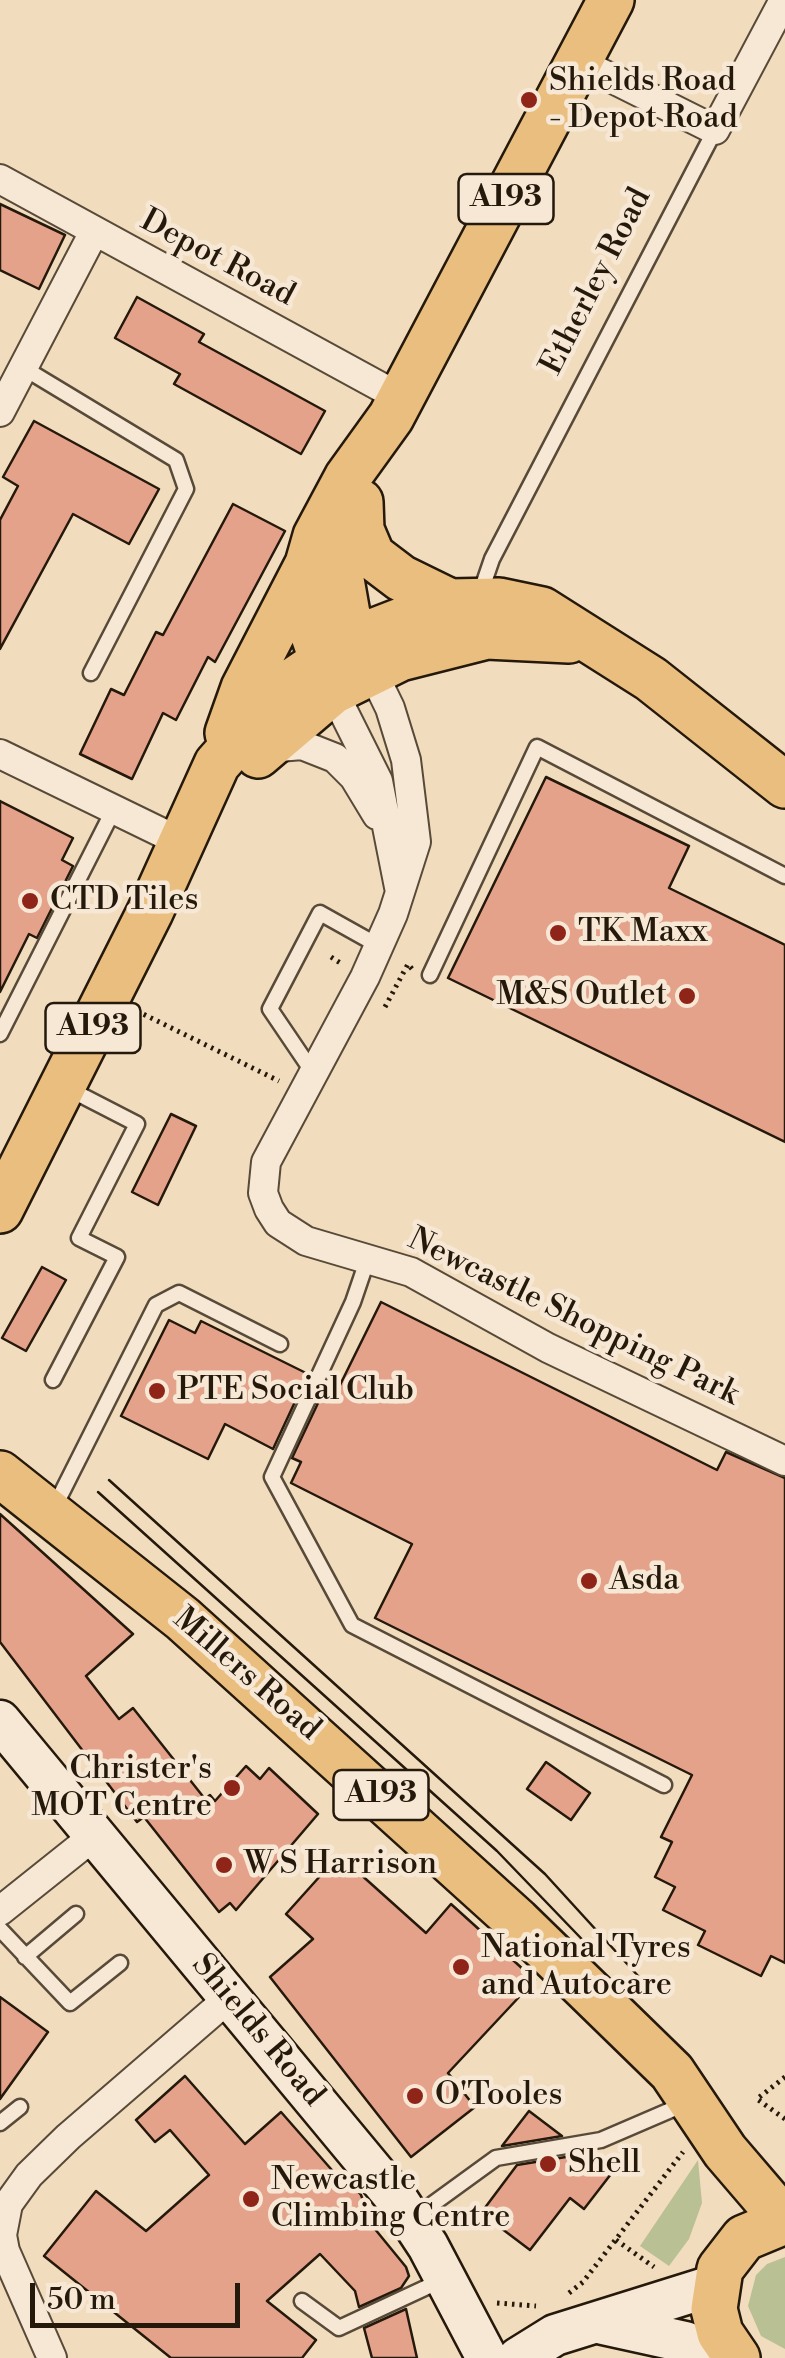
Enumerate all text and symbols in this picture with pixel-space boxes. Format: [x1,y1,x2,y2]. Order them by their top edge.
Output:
place label: Shields Road - Depot Road [549,63,738,138]
marker: Shields Road - Depot Road [518,89,540,111]
road number: A193 [458,174,554,224]
street label: Etherley Road [534,182,660,382]
street label: Depot Road [133,202,301,316]
place label: CTD Tiles [50,882,199,920]
marker: CTD Tiles [19,890,41,912]
place label: TK Maxx [578,914,707,952]
marker: TK Maxx [547,922,569,944]
place label: M&S Outlet [496,977,667,1015]
marker: M&S Outlet [676,985,698,1007]
road number: A193 [46,1003,140,1053]
street label: Newcastle Shopping Park [401,1221,745,1415]
place label: PTE Social Club [177,1372,414,1410]
marker: PTE Social Club [146,1380,168,1402]
place label: Asda [609,1562,679,1600]
marker: Asda [578,1570,600,1592]
street label: Millers Road [165,1601,327,1749]
place label: Christer's MOT Centre [31,1751,212,1826]
road number: A193 [334,1770,428,1820]
marker: Christer's MOT Centre [221,1777,243,1799]
place label: W S Harrison [244,1846,437,1884]
marker: W S Harrison [213,1854,235,1876]
place label: National Tyres and Autocare [481,1930,691,2005]
street label: Shields Road [182,1947,332,2115]
marker: National Tyres and Autocare [450,1956,472,1978]
place label: O'Tooles [435,2077,562,2115]
marker: O'Tooles [404,2085,426,2107]
place label: Shell [568,2145,641,2183]
marker: Shell [537,2153,559,2175]
place label: Newcastle Climbing Centre [271,2162,510,2237]
marker: Newcastle Climbing Centre [240,2188,262,2210]
scale bar [35,2263,245,2325]
text: 50 m [47,2281,116,2319]

